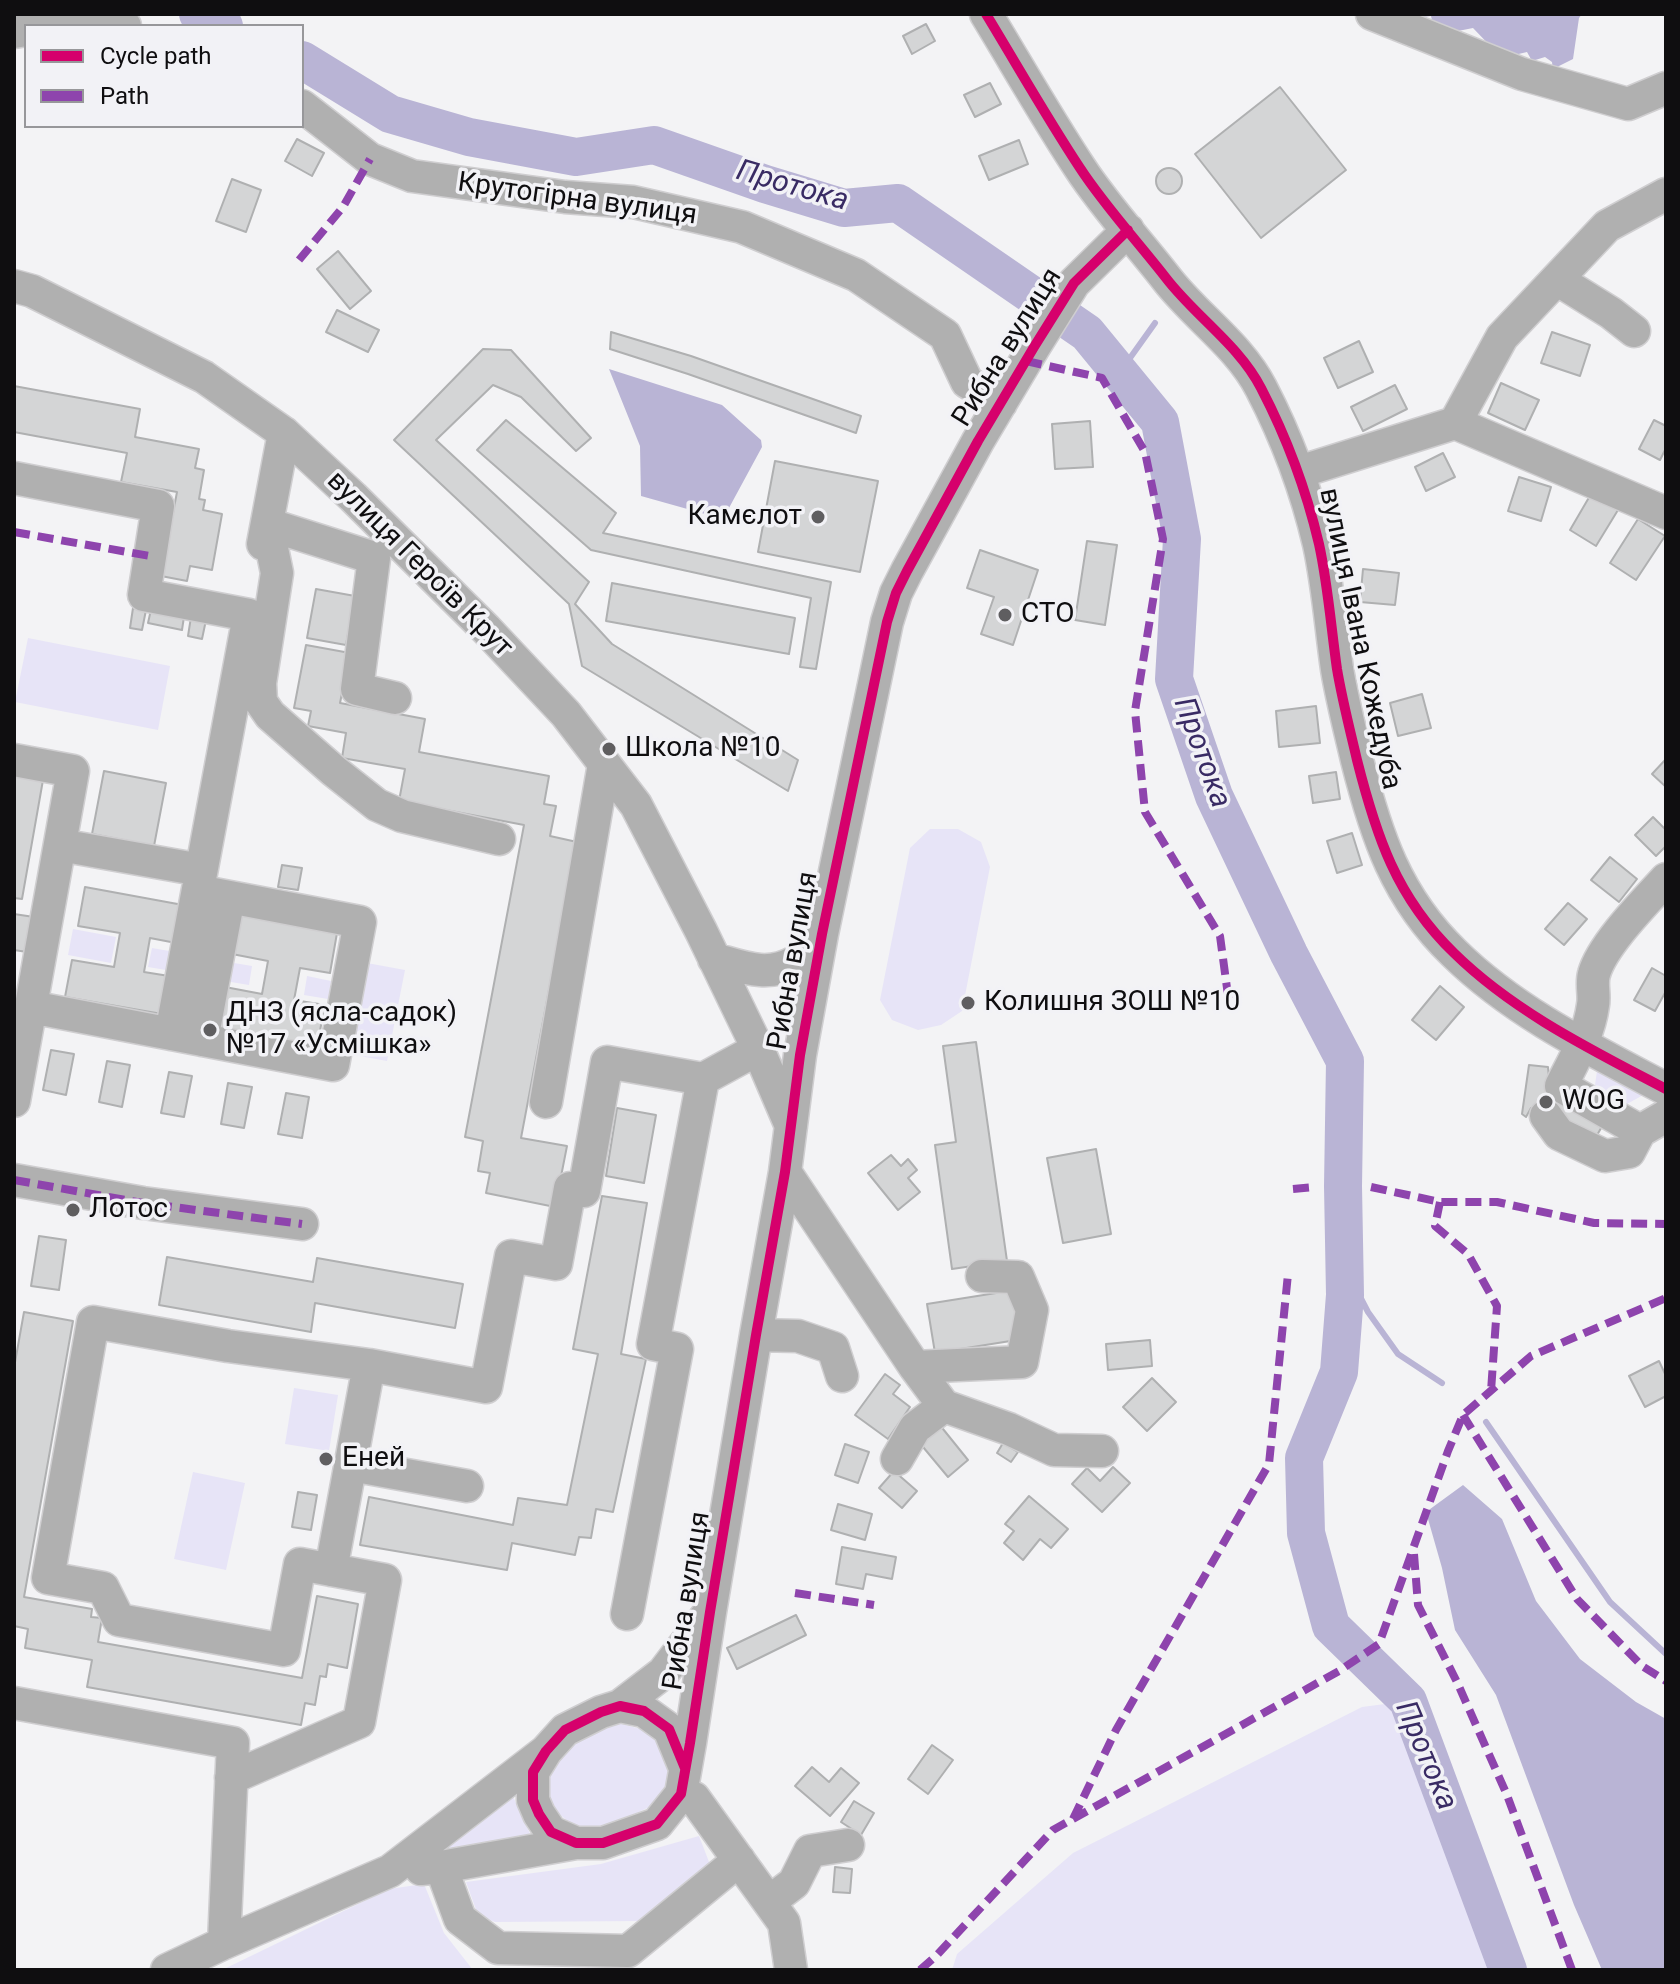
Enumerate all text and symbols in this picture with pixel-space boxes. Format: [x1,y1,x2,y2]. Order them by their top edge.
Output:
legend [24,24,304,128]
text: Cycle path [100,42,212,70]
text: Path [100,82,149,110]
water label: Протока [732,154,852,220]
street label: Крутогірна вулиця [455,167,699,233]
street label: Рибна вулиця [946,263,1070,433]
street label: вулиця Героїв Крут [319,465,519,665]
street label: вулиця Івана Кожедуба [1311,485,1407,793]
place label: Камєлот [688,500,802,534]
marker: Камєлот [809,508,827,526]
place label: СТО [1021,598,1074,632]
marker: СТО [996,606,1014,624]
water label: Протока [1164,693,1238,813]
place label: Школа №10 [625,732,781,766]
marker: Школа №10 [600,740,618,758]
street label: Рибна вулиця [762,869,826,1053]
place label: Колишня ЗОШ №10 [984,986,1240,1020]
marker: Колишня ЗОШ №10 [959,994,977,1012]
place label: ДНЗ (ясла-садок) №17 «Усмішка» [226,997,457,1063]
marker: ДНЗ (ясла-садок) №17 «Усмішка» [201,1021,219,1039]
place label: WOG [1562,1085,1625,1119]
marker: WOG [1537,1093,1555,1111]
place label: Лотос [89,1193,168,1227]
marker: Лотос [64,1201,82,1219]
place label: Еней [342,1442,405,1476]
marker: Еней [317,1450,335,1468]
street label: Рибна вулиця [657,1509,719,1693]
water label: Протока [1386,1696,1464,1816]

